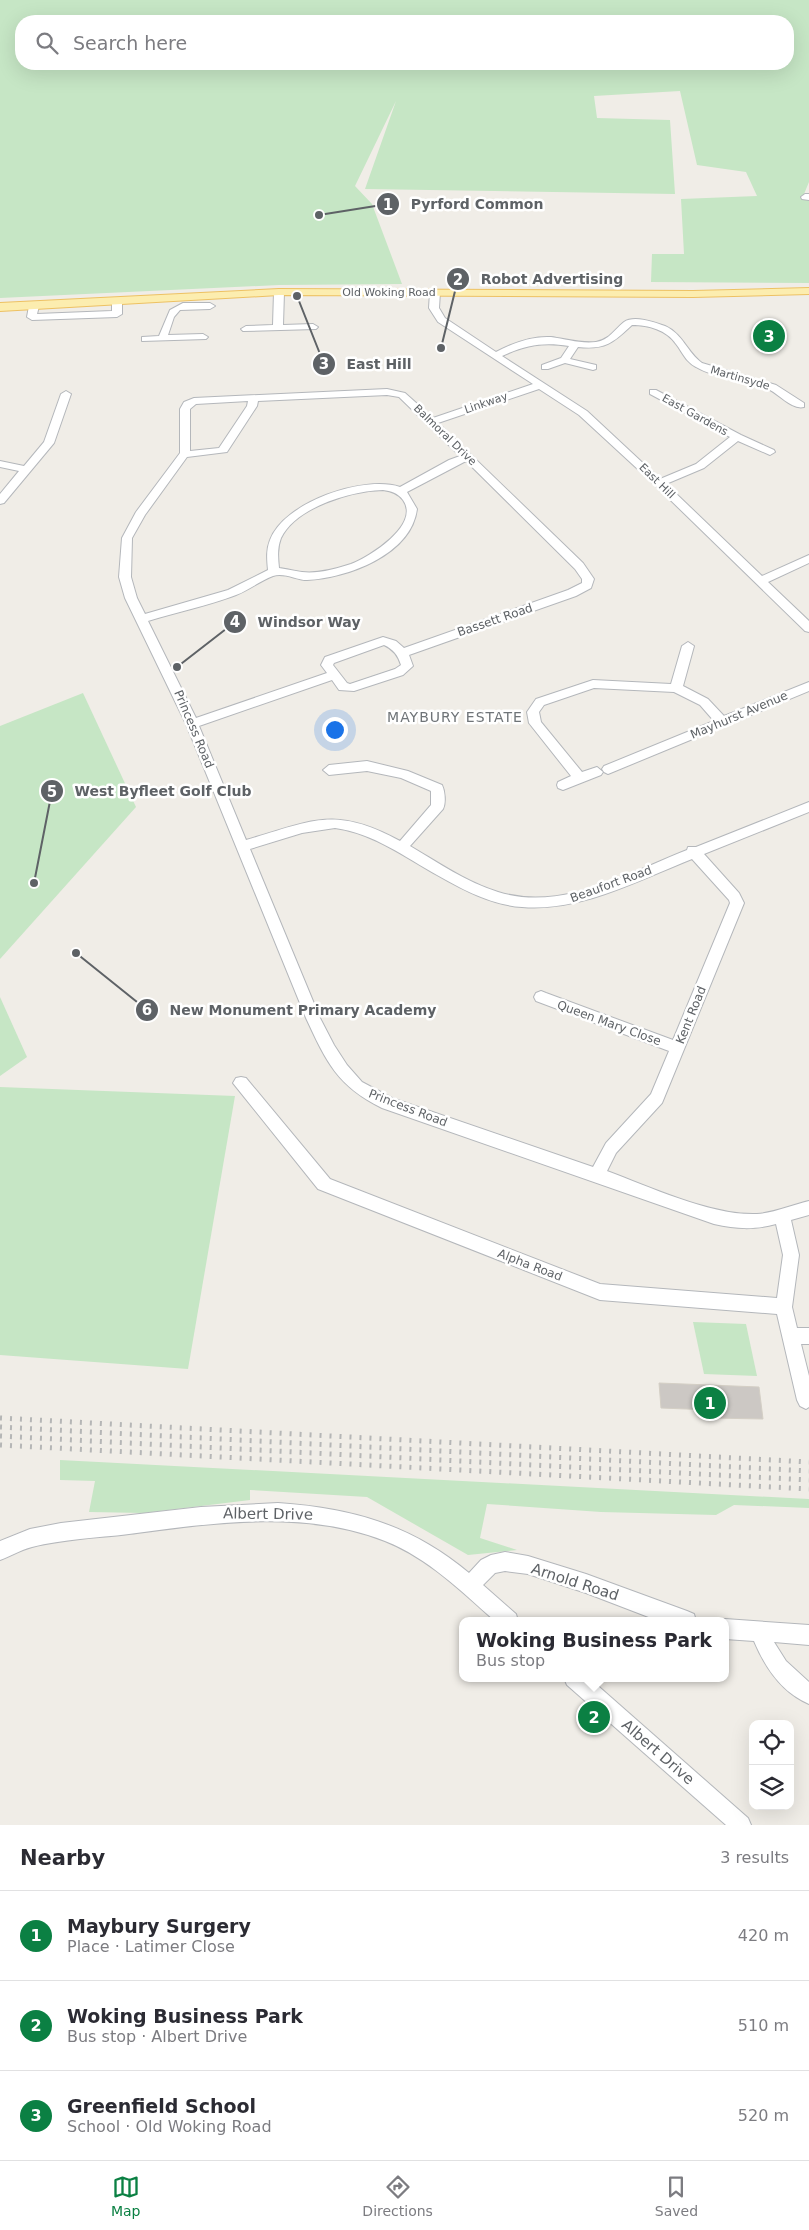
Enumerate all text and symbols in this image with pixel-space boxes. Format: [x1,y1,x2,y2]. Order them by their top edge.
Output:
search box [15,15,794,70]
icon: search [33,29,61,57]
text: Search here [73,32,187,54]
callout: Pyrford Common [375,190,553,219]
text: 1 [383,196,393,214]
text: Pyrford Common [411,196,543,212]
callout: Robot Advertising [445,265,633,294]
text: 2 [453,271,463,289]
text: Robot Advertising [481,271,623,287]
street label: Old Woking Road [342,286,436,299]
pin: 3 [753,317,785,355]
callout: East Hill [311,350,421,379]
text: 3 [319,355,329,373]
text: East Hill [346,356,412,372]
street label: Martinsyde [709,363,771,393]
street label: Linkway [463,389,510,416]
street label: East Gardens [660,392,730,439]
street label: Balmoral Drive [411,402,479,468]
street label: East Hill [636,461,678,501]
street label: Bassett Road [455,601,535,639]
callout: Windsor Way [222,608,370,637]
text: 4 [230,613,240,631]
text: Windsor Way [257,614,361,630]
street label: Princess Road [171,688,217,770]
street label: Mayhurst Avenue [688,688,790,742]
district label: MAYBURY ESTATE [387,709,523,725]
your location [322,717,348,743]
callout: West Byfleet Golf Club [39,777,261,806]
text: 5 [47,783,57,801]
text: West Byfleet Golf Club [74,783,252,799]
street label: Beaufort Road [568,863,654,905]
street label: Kent Road [673,984,709,1046]
callout: New Monument Primary Academy [135,996,446,1025]
street label: Queen Mary Close [555,998,663,1048]
text: 6 [142,1001,152,1019]
text: New Monument Primary Academy [170,1002,436,1018]
street label: Princess Road [367,1087,449,1129]
street label: Alpha Road [496,1246,564,1284]
pin: 1 [694,1384,726,1422]
street label: Albert Drive [223,1504,313,1524]
street label: Arnold Road [529,1559,621,1605]
popup [459,1617,729,1682]
text: Woking Business Park [476,1629,712,1651]
text: Bus stop [476,1651,545,1670]
pin: 2 [578,1698,610,1736]
street label: Albert Drive [618,1716,698,1788]
map controls [749,1720,794,1810]
button: locate [749,1720,794,1765]
button: layers [749,1765,794,1810]
text: Nearby [20,1846,105,1870]
text: 3 results [720,1848,789,1867]
text: Maybury Surgery [67,1915,251,1937]
text: 1 [30,1926,42,1945]
text: 420 m [738,1926,789,1945]
text: Place · Latimer Close [67,1937,235,1956]
text: Woking Business Park [67,2005,303,2027]
text: 2 [30,2016,42,2035]
text: 510 m [738,2016,789,2035]
text: Bus stop · Albert Drive [67,2027,247,2046]
text: Greenfield School [67,2095,256,2117]
text: 3 [30,2106,42,2125]
text: 520 m [738,2106,789,2125]
text: School · Old Woking Road [67,2117,272,2136]
tab: Map [111,2173,140,2219]
tab: Directions [362,2173,433,2219]
tab: Saved [655,2173,698,2219]

